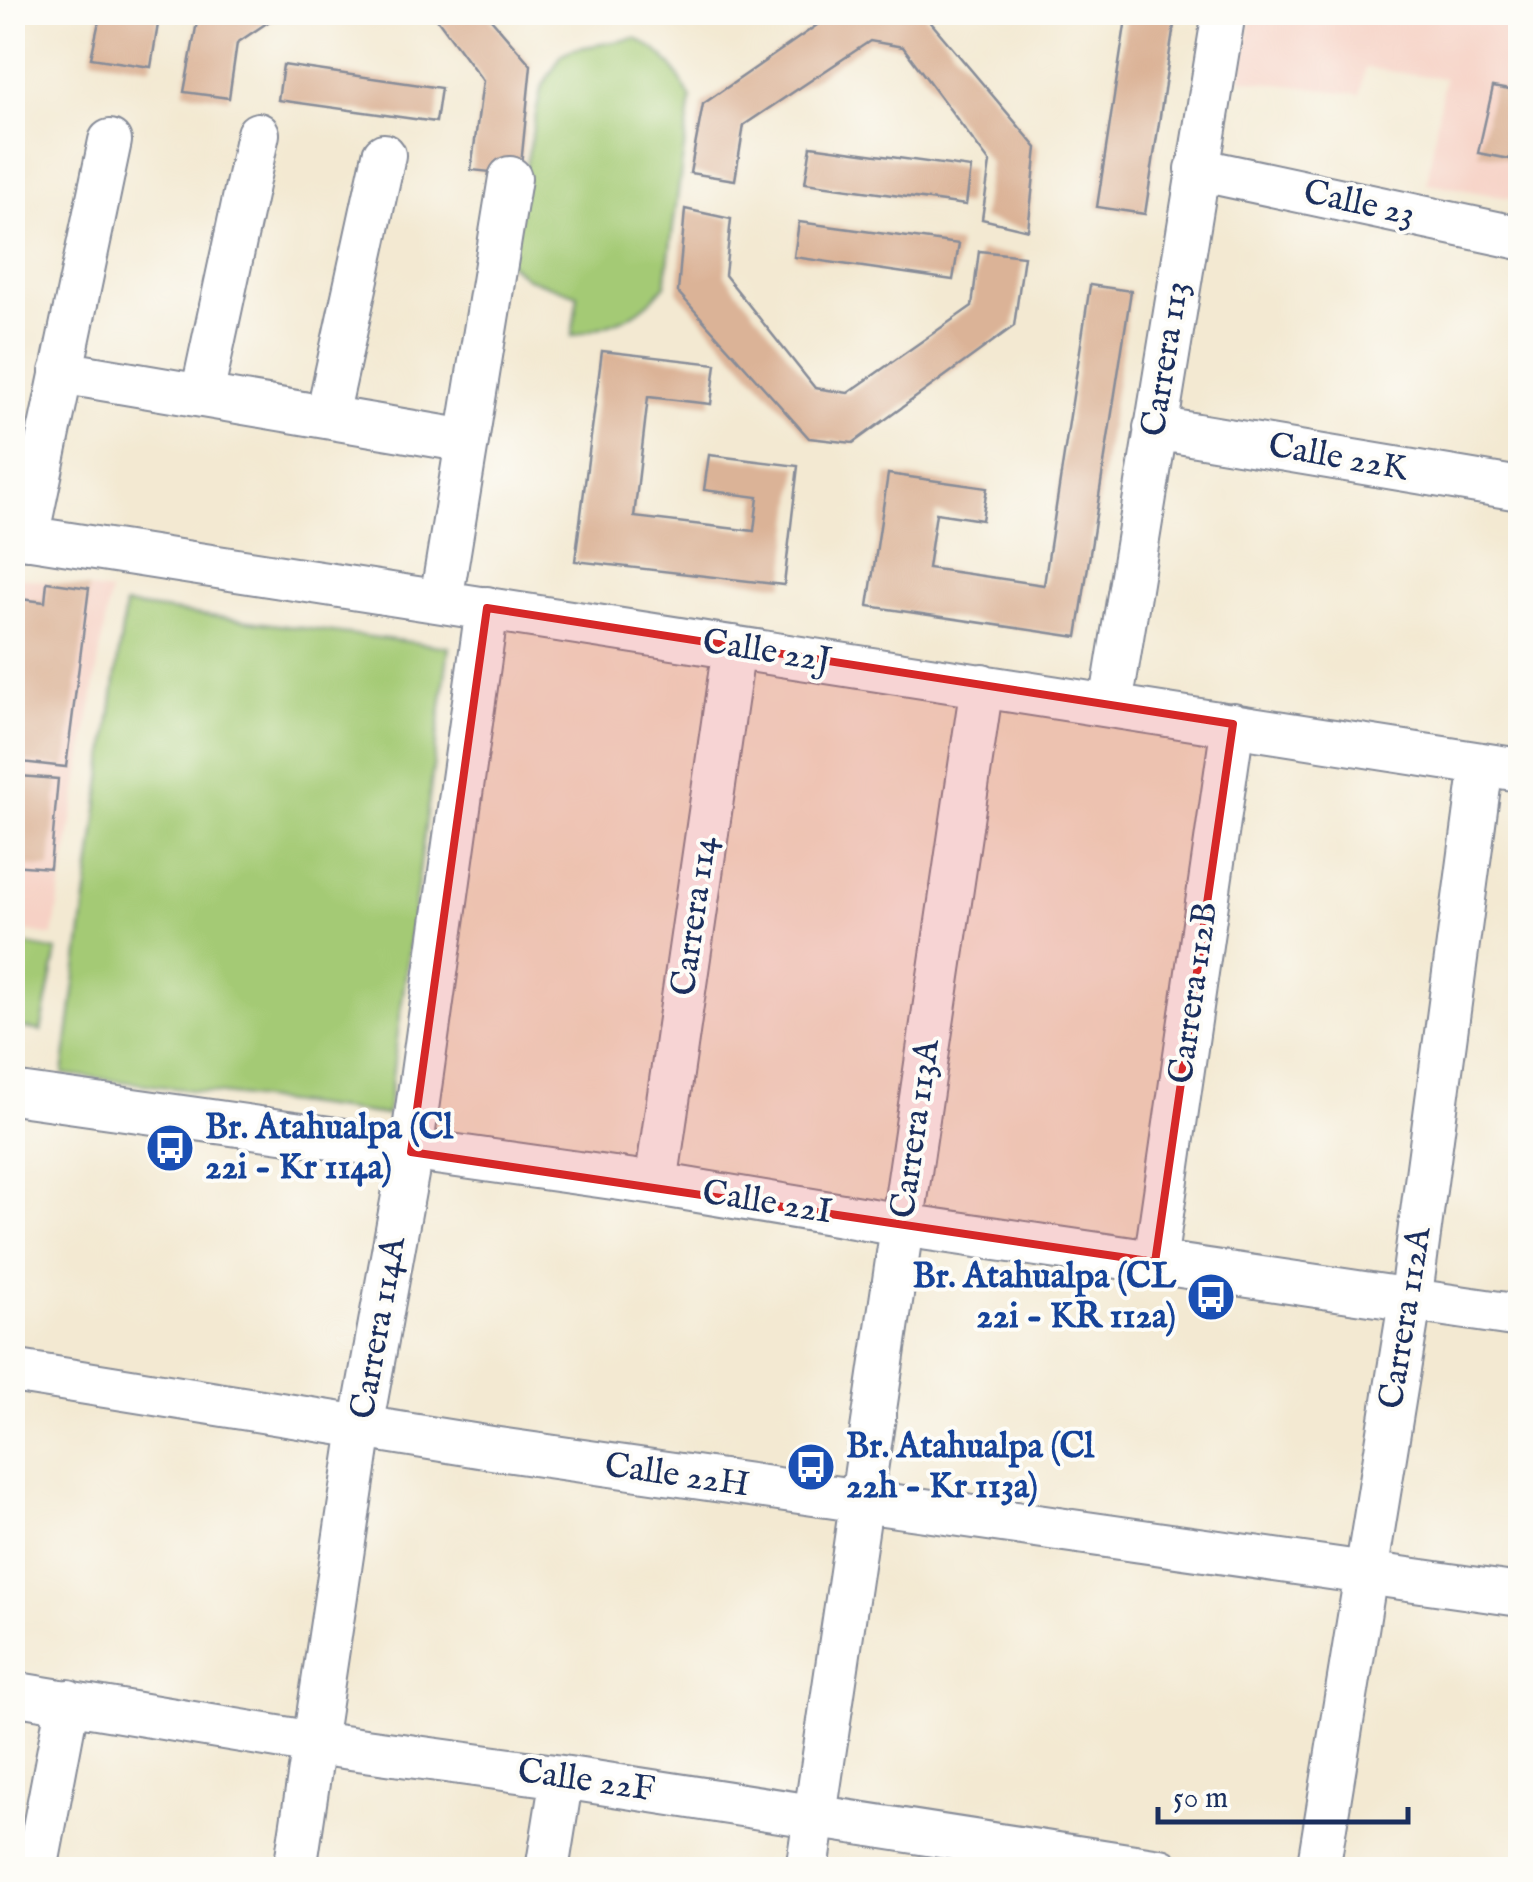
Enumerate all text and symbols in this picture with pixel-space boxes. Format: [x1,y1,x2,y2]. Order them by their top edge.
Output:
street label: Calle 23 [1299,170,1419,238]
street label: Carrera 113 [1132,278,1200,440]
street label: Calle 22K [1265,424,1412,493]
street label: Calle 22J [699,620,835,684]
street label: Carrera 114 [662,833,728,999]
street label: Carrera 112B [1159,899,1229,1087]
street label: Carrera 113A [881,1035,951,1221]
place label: Br. Atahualpa (Cl 22i - Kr 114a) [205,1106,455,1191]
bus stop icon: Br. Atahualpa (Cl 22i - Kr 114a) [144,1122,196,1174]
street label: Calle 22I [699,1171,835,1235]
street label: Carrera 112A [1369,1222,1443,1412]
street label: Carrera 114A [341,1232,417,1423]
place label: Br. Atahualpa (CL 22i - KR 112a) [913,1255,1177,1340]
bus stop icon: Br. Atahualpa (CL 22i - KR 112a) [1185,1271,1237,1323]
place label: Br. Atahualpa (Cl 22h - Kr 113a) [846,1425,1096,1510]
bus stop icon: Br. Atahualpa (Cl 22h - Kr 113a) [785,1441,837,1493]
street label: Calle 22H [602,1444,752,1508]
street label: Calle 22F [515,1749,657,1813]
scale bar [1158,1762,1408,1824]
text: 50 m [1173,1780,1228,1818]

